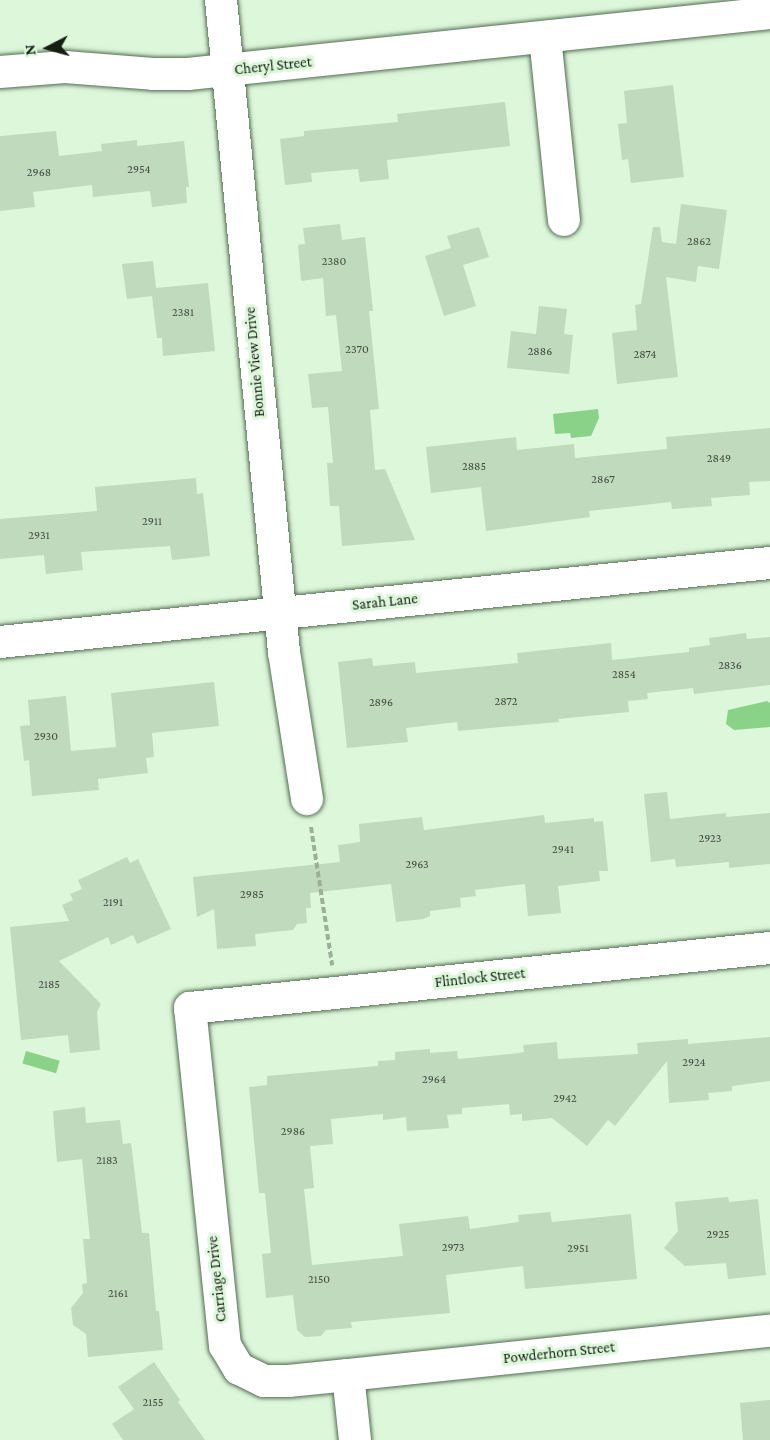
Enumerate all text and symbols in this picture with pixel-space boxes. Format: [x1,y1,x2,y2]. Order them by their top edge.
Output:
north arrow [18,18,78,78]
text: N [21,44,39,56]
street label: Cheryl Street [233,53,313,79]
house number: 2954 [127,163,151,177]
house number: 2968 [27,166,51,180]
house number: 2862 [687,235,711,249]
house number: 2380 [322,255,346,269]
house number: 2381 [172,306,194,320]
street label: Bonnie View Drive [241,306,269,418]
house number: 2370 [345,343,369,357]
house number: 2886 [528,345,552,359]
house number: 2874 [634,348,656,362]
house number: 2849 [707,452,731,466]
house number: 2885 [462,460,486,474]
house number: 2867 [591,473,615,487]
house number: 2911 [142,515,162,529]
house number: 2931 [28,529,50,543]
street label: Sarah Lane [351,590,419,614]
house number: 2836 [718,659,742,673]
house number: 2854 [612,668,636,682]
house number: 2872 [495,695,517,709]
house number: 2896 [369,696,393,710]
house number: 2930 [34,730,58,744]
house number: 2923 [698,832,722,846]
house number: 2941 [552,843,574,857]
house number: 2963 [405,858,429,872]
house number: 2985 [240,888,264,902]
house number: 2191 [103,896,123,910]
street label: Flintlock Street [434,964,526,992]
house number: 2185 [38,978,60,992]
house number: 2924 [682,1056,706,1070]
house number: 2964 [422,1073,446,1087]
house number: 2942 [553,1092,577,1106]
house number: 2986 [281,1125,305,1139]
house number: 2183 [96,1154,118,1168]
house number: 2925 [706,1228,730,1242]
street label: Carriage Drive [204,1235,230,1323]
house number: 2973 [442,1241,464,1255]
house number: 2951 [567,1242,589,1256]
house number: 2150 [308,1273,330,1287]
house number: 2161 [108,1287,128,1301]
street label: Powderhorn Street [502,1338,616,1368]
house number: 2155 [143,1396,163,1410]

